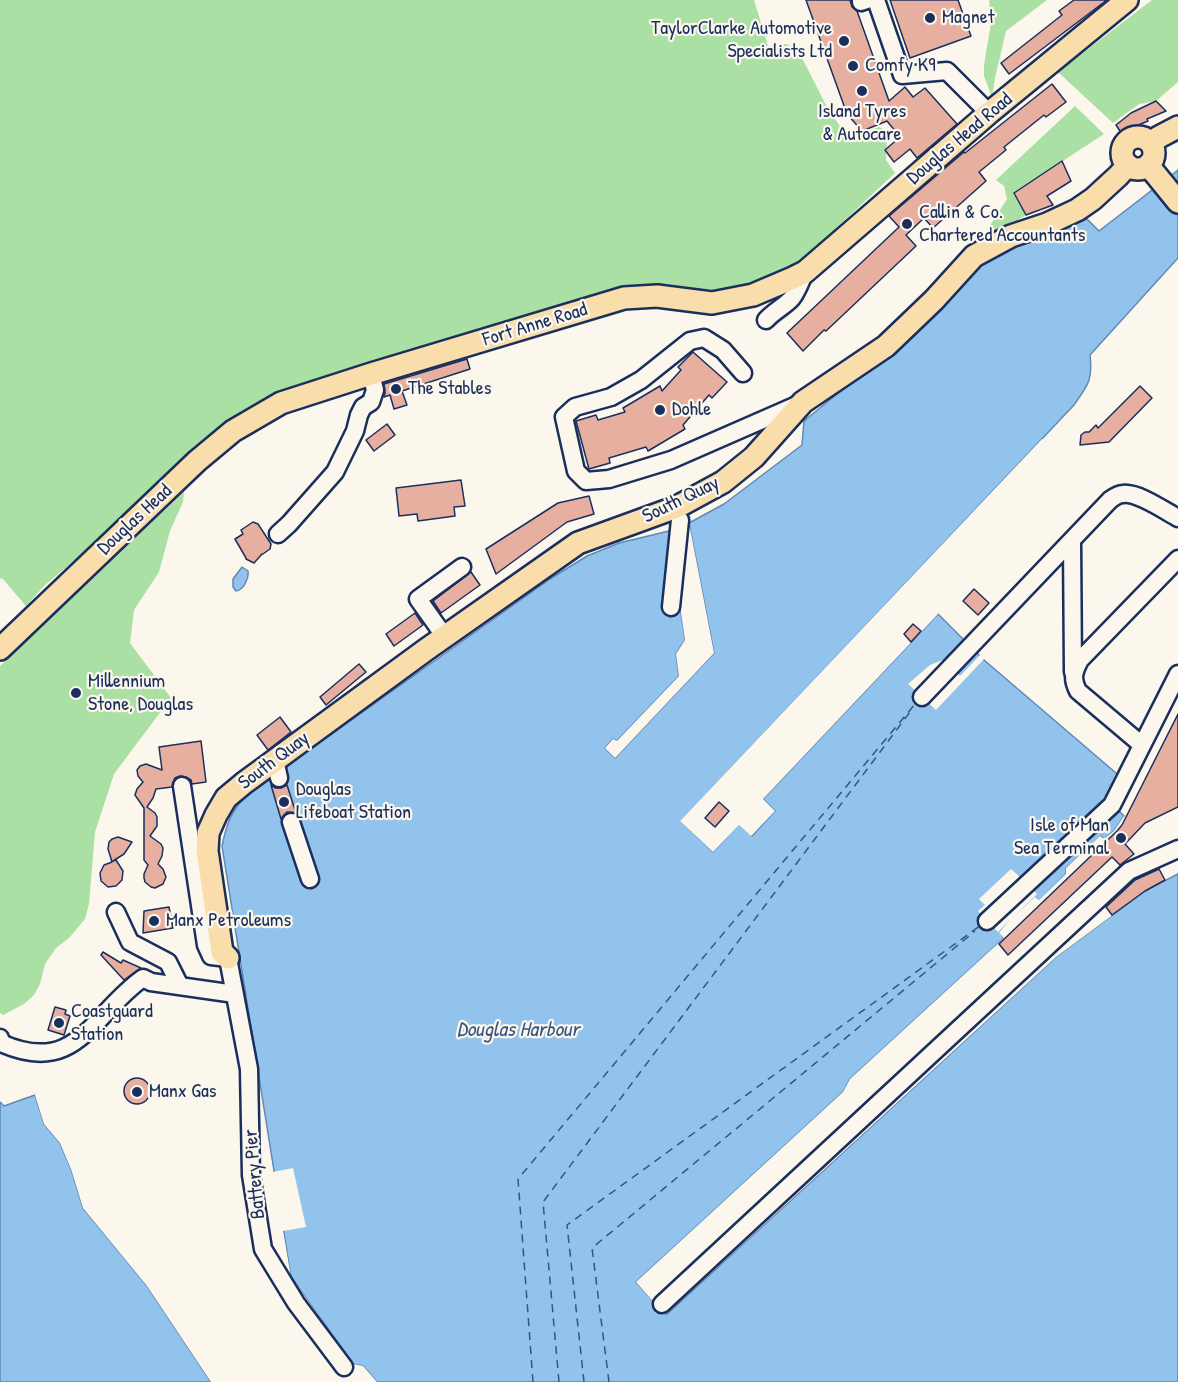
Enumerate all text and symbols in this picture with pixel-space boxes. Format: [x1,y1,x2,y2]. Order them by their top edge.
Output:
place label: Magnet [942,6,995,30]
marker: Magnet [923,11,937,25]
place label: TaylorClarke Automotive Specialists Ltd [651,17,832,64]
marker: TaylorClarke Automotive Specialists Ltd [837,34,851,48]
place label: Comfy K9 [865,54,936,78]
marker: Comfy K9 [846,59,860,73]
marker: Island Tyres & Autocare [855,84,869,98]
street label: Douglas Head Road [902,88,1018,190]
place label: Island Tyres & Autocare [818,100,906,147]
place label: Callin & Co. Chartered Accountants [919,201,1086,248]
marker: Callin & Co. Chartered Accountants [900,217,914,231]
street label: Fort Anne Road [480,298,590,352]
place label: The Stables [408,377,491,401]
marker: The Stables [389,382,403,396]
place label: Dohle [672,398,711,422]
marker: Dohle [653,403,667,417]
street label: South Quay [639,471,723,529]
street label: Douglas Head [93,480,177,560]
place label: Millennium Stone, Douglas [88,670,193,717]
marker: Millennium Stone, Douglas [69,686,83,700]
street label: South Quay [234,727,314,795]
place label: Douglas Lifeboat Station [296,778,411,825]
marker: Douglas Lifeboat Station [277,795,291,809]
place label: Isle of Man Sea Terminal [1014,814,1109,861]
marker: Isle of Man Sea Terminal [1114,831,1128,845]
place label: Manx Petroleums [166,909,291,933]
marker: Manx Petroleums [147,914,161,928]
place label: Coastguard Station [71,1000,153,1047]
marker: Coastguard Station [52,1016,66,1030]
water label: Douglas Harbour [457,1017,579,1043]
place label: Manx Gas [149,1080,216,1104]
marker: Manx Gas [130,1085,144,1099]
street label: Battery Pier [239,1128,271,1220]

